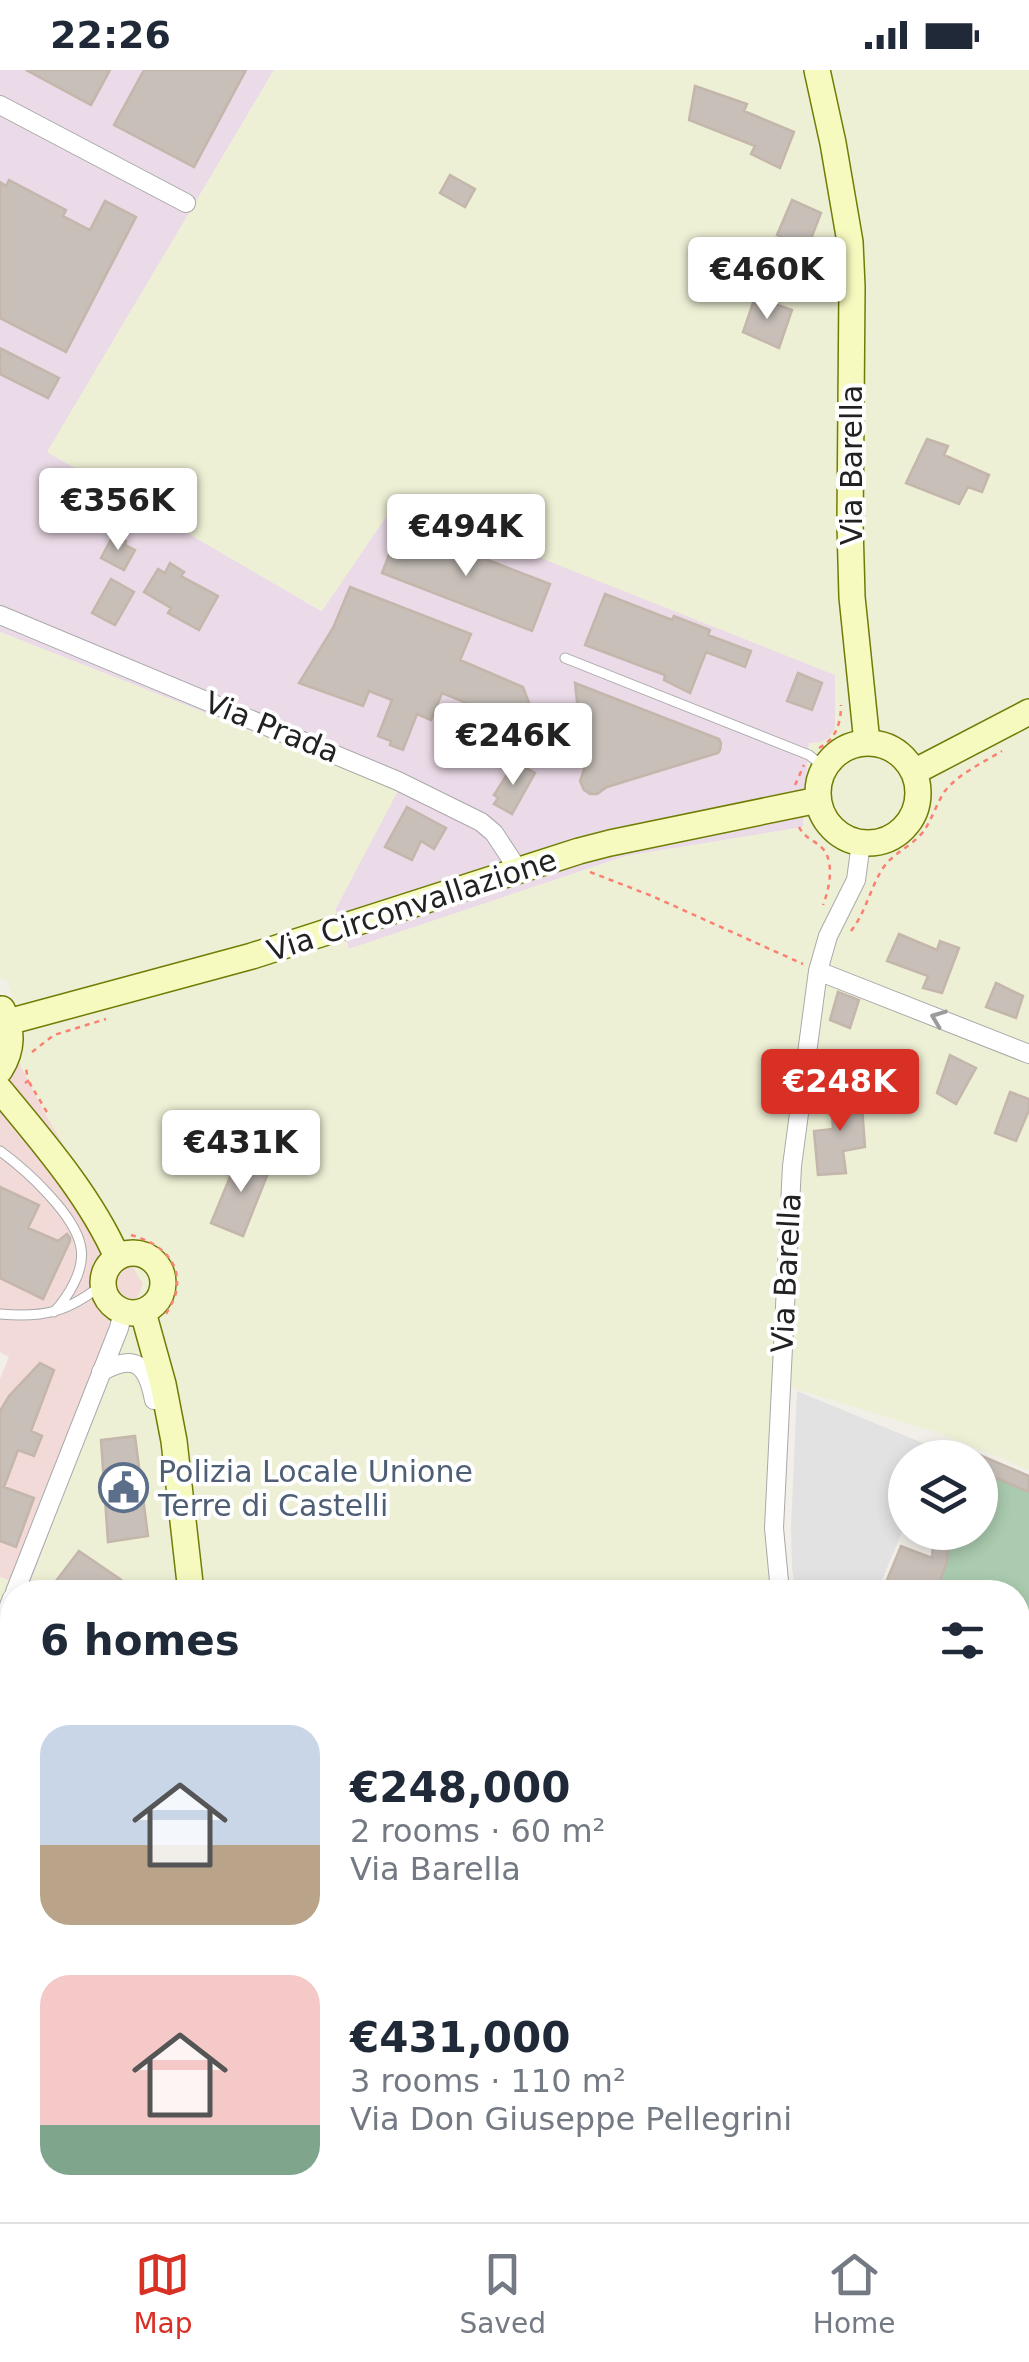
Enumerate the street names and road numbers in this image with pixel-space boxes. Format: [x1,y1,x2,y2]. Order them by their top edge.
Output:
street label: Via Barella [834,385,869,545]
street label: Via Prada [200,684,344,770]
street label: Via Circonvallazione [263,842,561,968]
street label: Via Barella [764,1192,808,1354]

